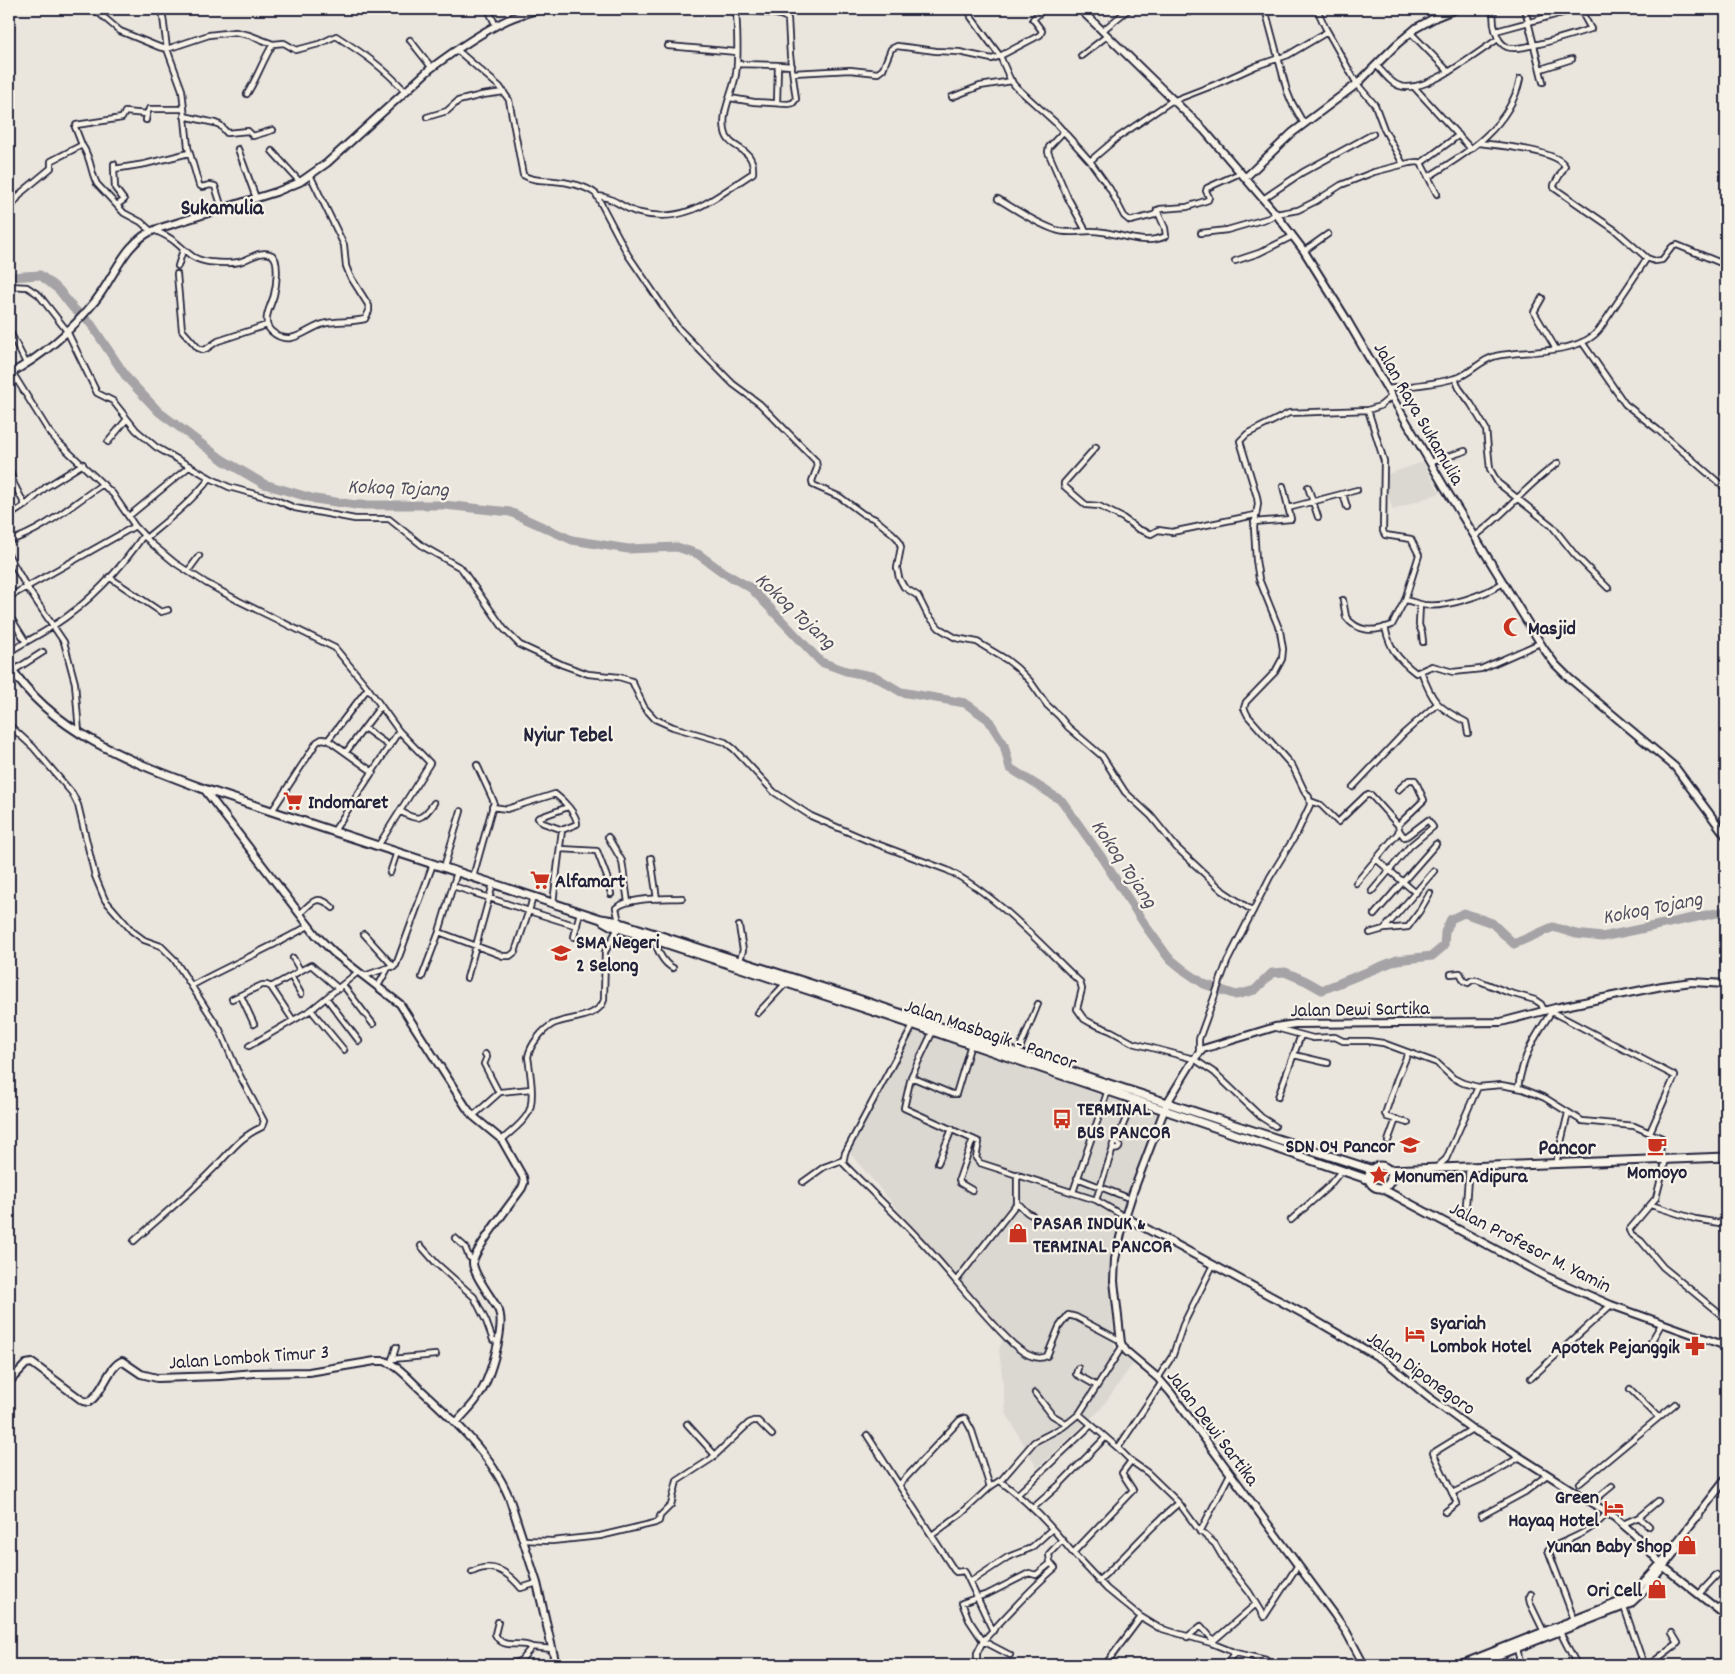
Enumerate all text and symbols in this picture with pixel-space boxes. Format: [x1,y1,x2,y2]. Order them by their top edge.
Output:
district label: Sukamulia [181,194,264,225]
street label: Jalan Raya Sukamulia [1365,338,1470,492]
water label: Kokoq Tojang [347,473,450,507]
water label: Kokoq Tojang [747,567,842,658]
mosque icon: Masjid [1502,616,1524,638]
place label: Masjid [1528,616,1576,644]
district label: Nyiur Tebel [523,721,613,752]
supermarket icon: Indomaret [282,790,304,812]
place label: Indomaret [308,790,389,818]
water label: Kokoq Tojang [1082,814,1164,916]
supermarket icon: Alfamart [529,869,551,891]
place label: Alfamart [555,869,626,897]
water label: Kokoq Tojang [1600,885,1706,934]
place label: SMA Negeri 2 Selong [576,930,660,981]
school or university icon: SMA Negeri 2 Selong [550,942,572,964]
street label: Jalan Masbagik - Pancor [900,993,1081,1079]
street label: Jalan Dewi Sartika [1290,996,1430,1026]
place label: TERMINAL BUS PANCOR [1077,1097,1171,1148]
bus stop icon: TERMINAL BUS PANCOR [1051,1108,1073,1130]
place label: SDN 04 Pancor [1286,1134,1396,1162]
school or university icon: SDN 04 Pancor [1399,1134,1421,1156]
district label: Pancor [1538,1134,1596,1165]
cafe icon: Momoyo [1646,1135,1668,1157]
place label: Momoyo [1627,1160,1687,1188]
place icon: Monumen Adipura [1368,1164,1390,1186]
place label: Monumen Adipura [1394,1164,1528,1192]
street label: Jalan Profesor M. Yamin [1444,1196,1615,1302]
place label: PASAR INDUK & TERMINAL PANCOR [1033,1211,1173,1262]
shop icon: PASAR INDUK & TERMINAL PANCOR [1007,1222,1029,1244]
place label: Syariah Lombok Hotel [1430,1311,1531,1362]
hotel icon: Syariah Lombok Hotel [1404,1323,1426,1345]
street label: Jalan Diponegoro [1360,1325,1481,1424]
place label: Apotek Pejanggik [1551,1335,1680,1363]
pharmacy icon: Apotek Pejanggik [1684,1335,1706,1357]
street label: Jalan Lombok Timur 3 [168,1339,330,1379]
street label: Jalan Dewi Sartika [1159,1365,1265,1493]
place label: Green Hayaq Hotel [1508,1485,1599,1536]
hotel icon: Green Hayaq Hotel [1603,1497,1625,1519]
place label: Yunan Baby Shop [1546,1534,1672,1562]
shop icon: Yunan Baby Shop [1676,1534,1698,1556]
place label: Ori Cell [1587,1578,1642,1606]
shop icon: Ori Cell [1646,1578,1668,1600]

